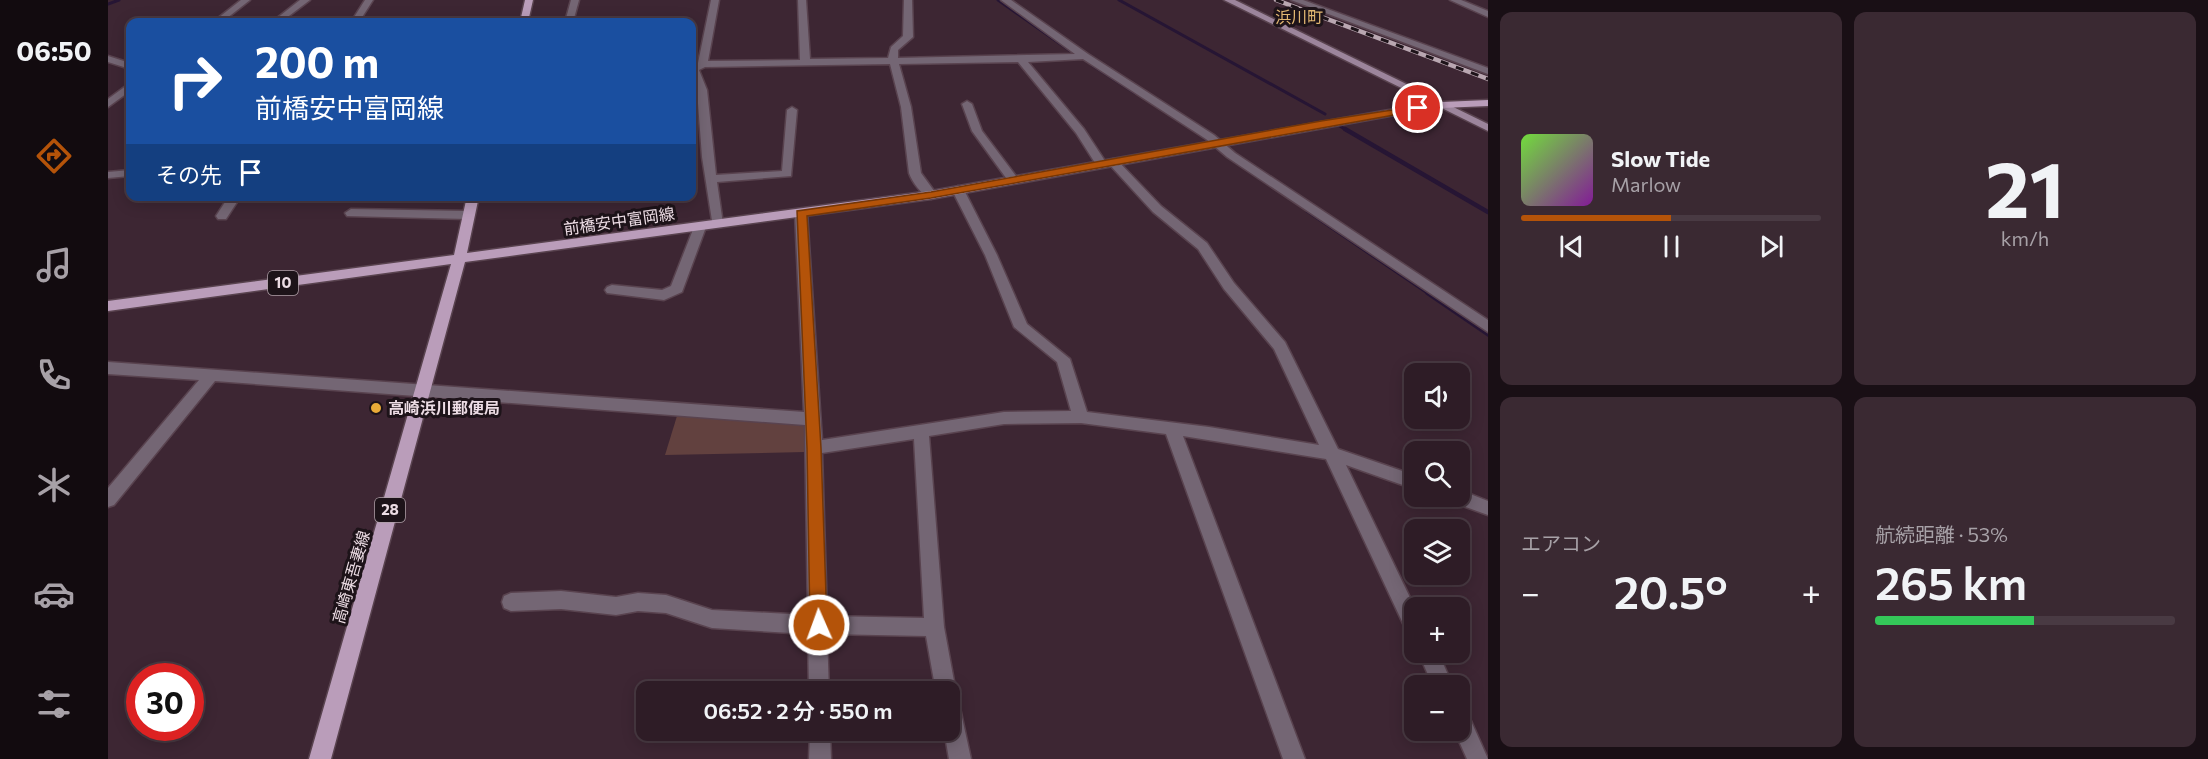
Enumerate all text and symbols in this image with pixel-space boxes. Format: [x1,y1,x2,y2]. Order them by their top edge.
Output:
district label: 浜川町 [1275,7,1323,26]
text: 06:50 [16,34,92,67]
text: 200 m [255,35,379,87]
icon: right [156,42,234,120]
pin [1392,82,1443,133]
text: 前橋安中富岡線 [255,91,444,124]
icon: arrive [1401,91,1434,124]
icon: directions [33,135,75,177]
text: 21 [1985,139,2065,234]
text: Slow Tide [1611,145,1710,172]
icon: arrive [234,156,267,189]
text: その先 [156,161,222,188]
text: Marlow [1611,172,1681,196]
street label: 前橋安中富岡線 [562,203,676,238]
text: km/h [2001,226,2049,250]
icon: previous [1555,230,1588,263]
icon: pause [1655,230,1688,263]
icon: next [1755,230,1788,263]
icon: music [33,244,75,286]
road number: 10 [268,271,298,295]
icon: phone [33,354,75,396]
map controls [1404,363,1470,741]
button: sound [1404,363,1470,429]
place label: 高崎浜川郵便局 [388,398,500,417]
marker: 高崎浜川郵便局 [369,401,383,415]
button: search [1404,441,1470,507]
icon: climate [33,464,75,506]
road number: 28 [375,498,405,522]
button: layers [1404,519,1470,585]
text: 航続距離 · 53% [1875,522,2008,546]
street label: 高崎東吾妻線 [328,528,373,626]
text: エアコン [1521,531,1601,555]
text: 265 km [1875,554,2027,609]
text: 20.5° [1614,563,1728,618]
text: − [1521,571,1540,612]
text: + [1802,571,1821,612]
icon: car [33,573,75,615]
position arrow [787,593,851,657]
button: + [1404,597,1470,663]
speed limit sign: 30 [126,663,204,741]
button: − [1404,675,1470,741]
icon: filters [33,683,75,725]
text: 06:52 · 2 分 · 550 m [704,697,892,724]

